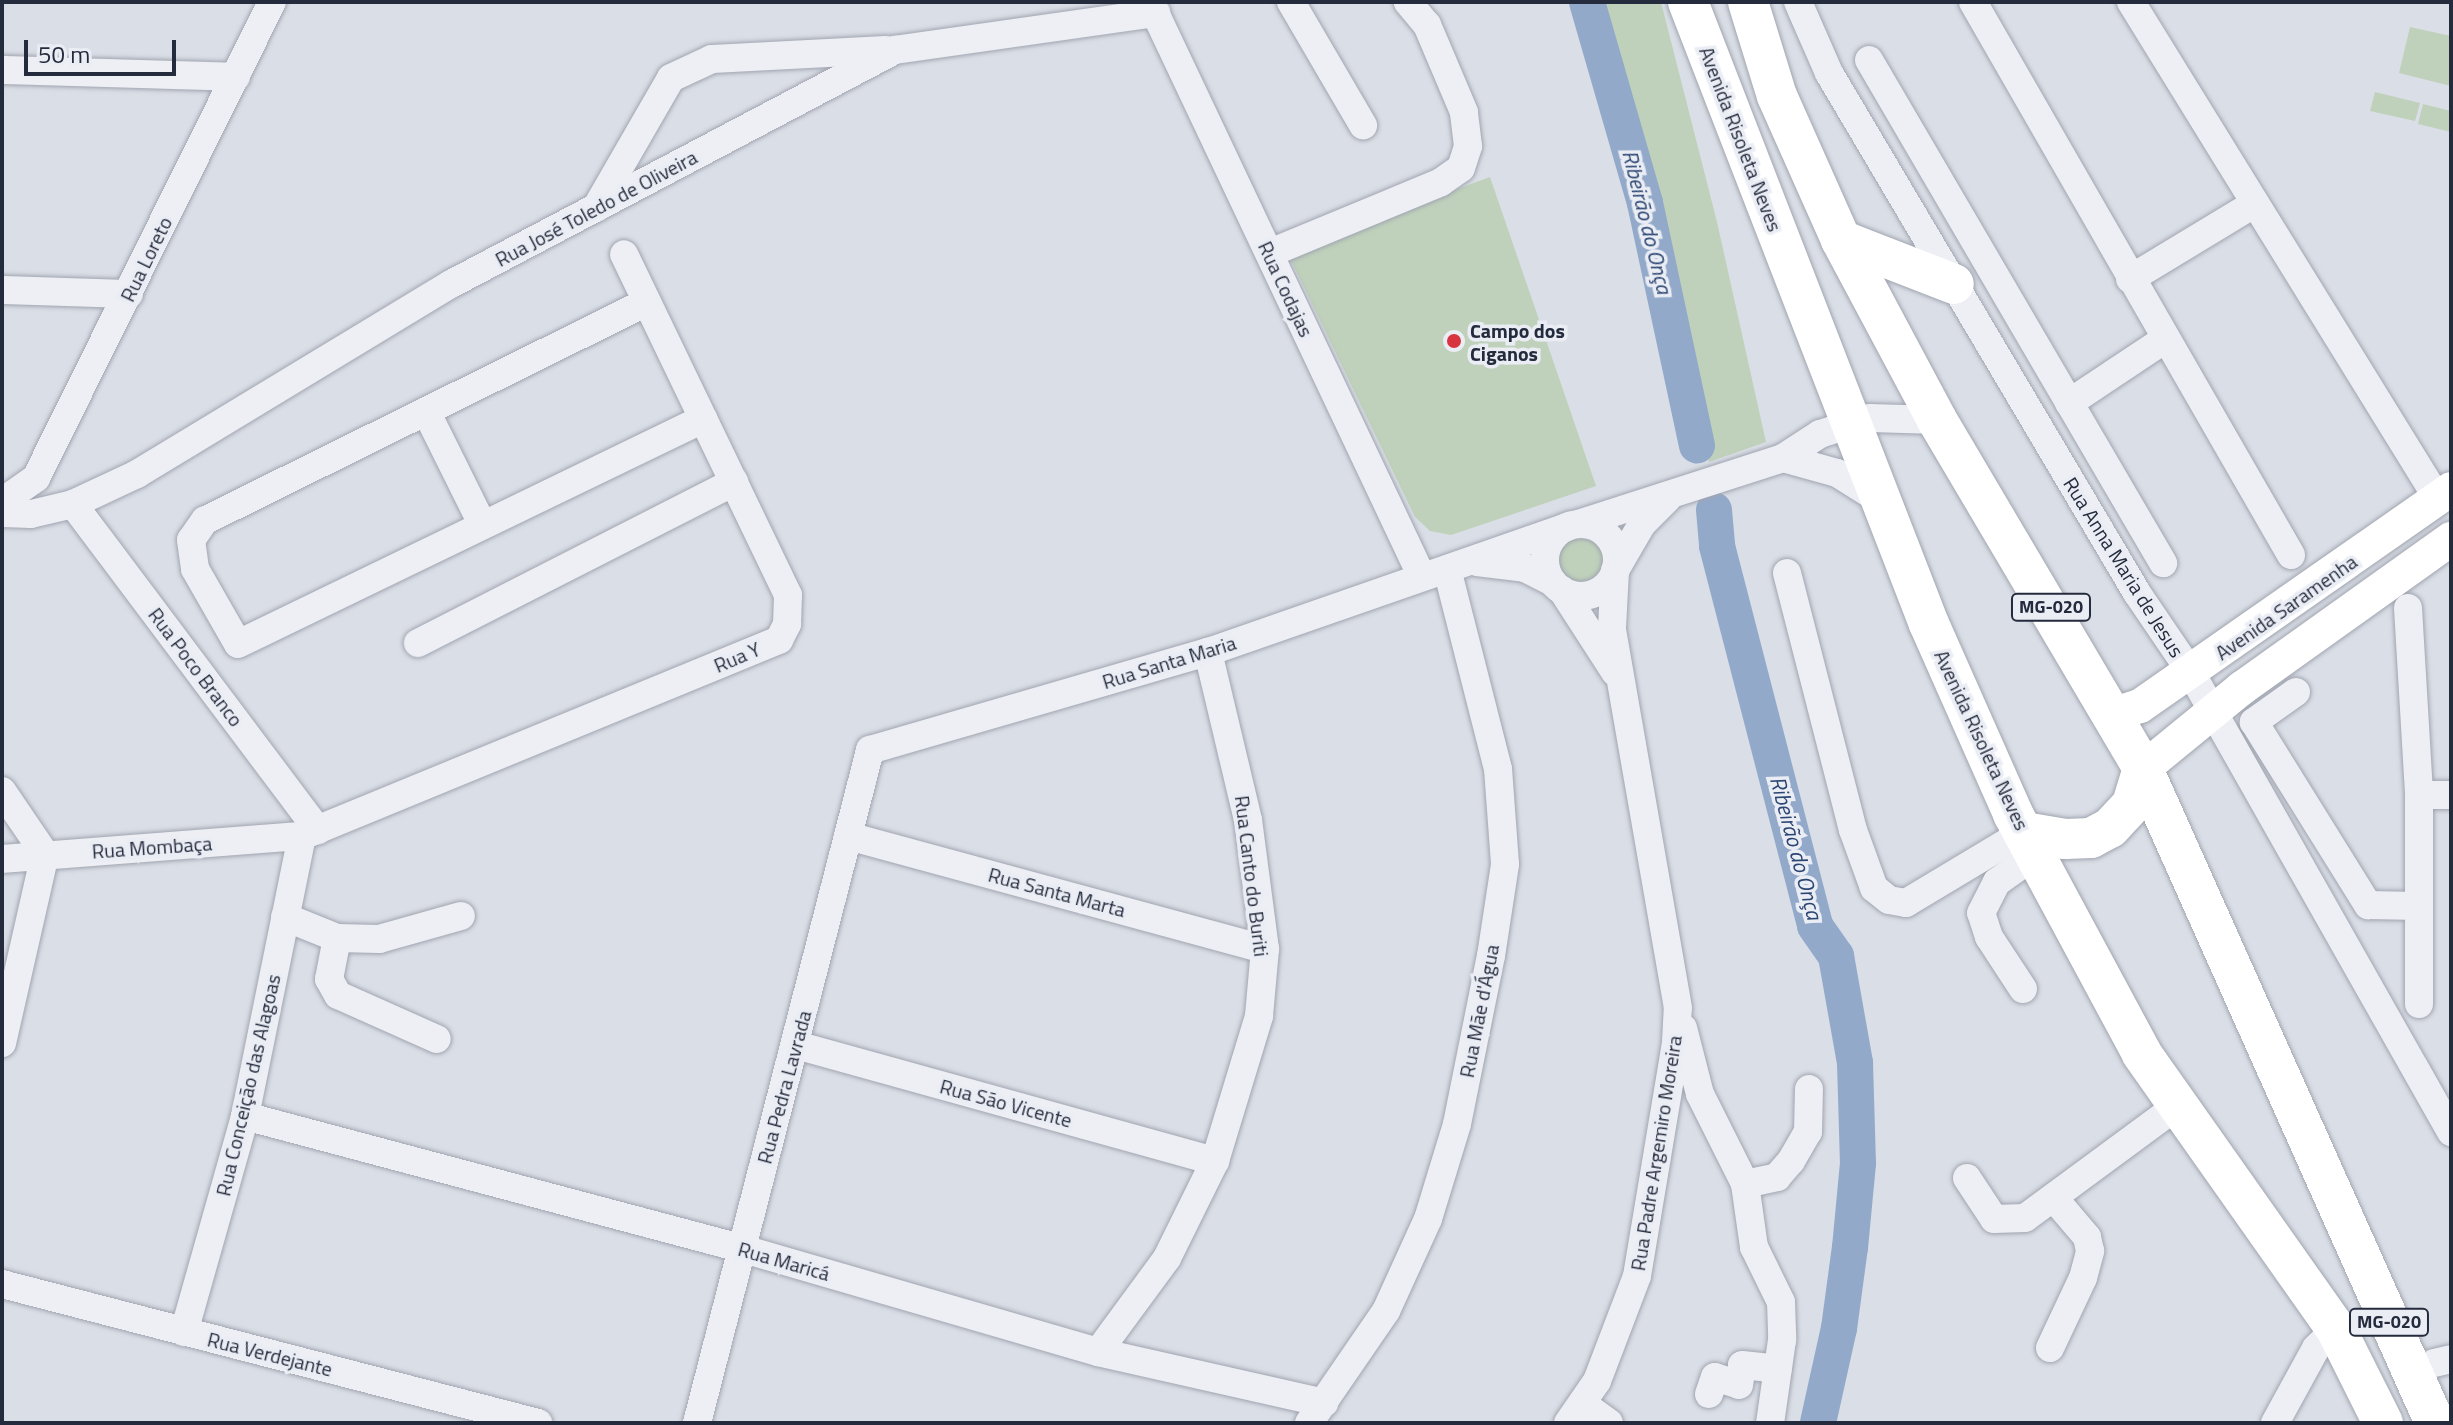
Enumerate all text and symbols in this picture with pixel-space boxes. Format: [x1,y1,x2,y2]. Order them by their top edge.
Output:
scale bar [28,24,180,74]
text: 50 m [38,36,90,72]
street label: Avenida Risoleta Neves [1695,43,1787,235]
street label: Rua José Toledo de Oliveira [491,145,701,271]
water label: Ribeirão do Onça [1616,147,1678,297]
street label: Rua Loreto [115,213,177,305]
street label: Rua Codajas [1253,237,1319,341]
place label: Campo dos Ciganos [1470,318,1565,365]
marker: Campo dos Ciganos [1445,332,1463,350]
street label: Rua Anna Maria de Jesus [2059,473,2189,661]
street label: Avenida Saramenha [2211,549,2361,665]
road number: MG-020 [2009,593,2093,621]
street label: Rua Poco Branco [144,603,248,731]
street label: Rua Santa Maria [1099,630,1239,694]
street label: Rua Y [710,637,764,677]
street label: Avenida Risoleta Neves [1930,646,2034,834]
water label: Ribeirão do Onça [1764,773,1828,923]
street label: Rua Canto do Buriti [1230,794,1274,958]
street label: Rua Mombaça [91,831,213,863]
street label: Rua Santa Marta [986,862,1128,922]
street label: Rua Mãe d'Água [1454,942,1504,1080]
street label: Rua Conceição das Alagoas [211,972,285,1198]
street label: Rua Pedra Lavrada [752,1008,816,1166]
street label: Rua Padre Argemiro Moreira [1626,1034,1686,1272]
street label: Rua São Vicente [937,1074,1075,1132]
street label: Rua Maricá [735,1236,833,1286]
road number: MG-020 [2347,1308,2431,1336]
street label: Rua Verdejante [205,1327,335,1381]

